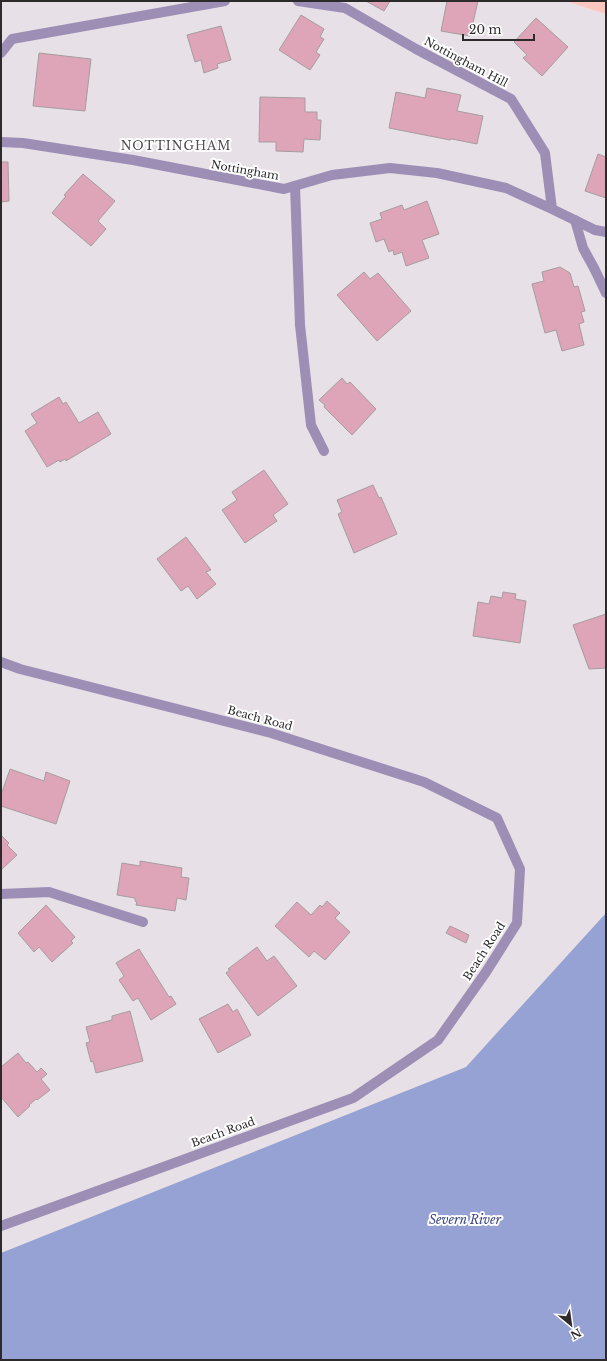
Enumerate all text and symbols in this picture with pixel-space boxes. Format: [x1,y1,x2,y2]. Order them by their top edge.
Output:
scale bar [463,16,534,42]
text: 20 m [469,22,501,37]
street label: Nottingham Hill [422,34,511,90]
district label: NOTTINGHAM [121,138,231,153]
street label: Nottingham [210,157,280,183]
street label: Beach Road [226,703,295,734]
street label: Beach Road [460,919,508,983]
street label: Beach Road [189,1114,257,1150]
water label: Severn River [429,1212,501,1227]
north arrow [551,1305,591,1345]
text: N [567,1325,584,1343]

